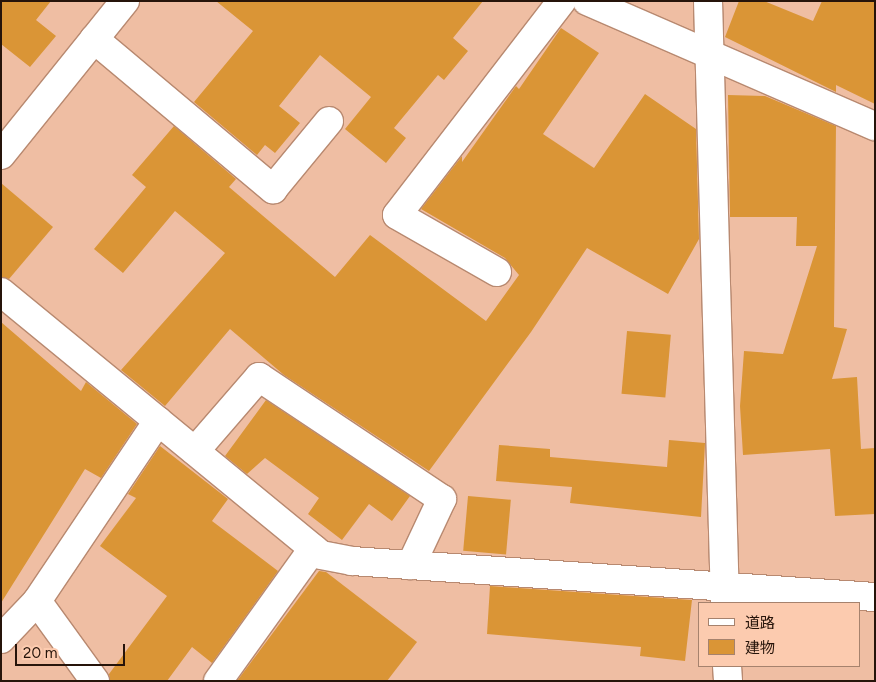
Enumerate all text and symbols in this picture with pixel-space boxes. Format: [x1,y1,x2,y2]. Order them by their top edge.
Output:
legend [698,602,861,667]
text: 道路 [745,614,775,632]
scale bar [18,634,128,666]
text: 建物 [745,639,775,657]
text: 20 m [23,644,57,662]

